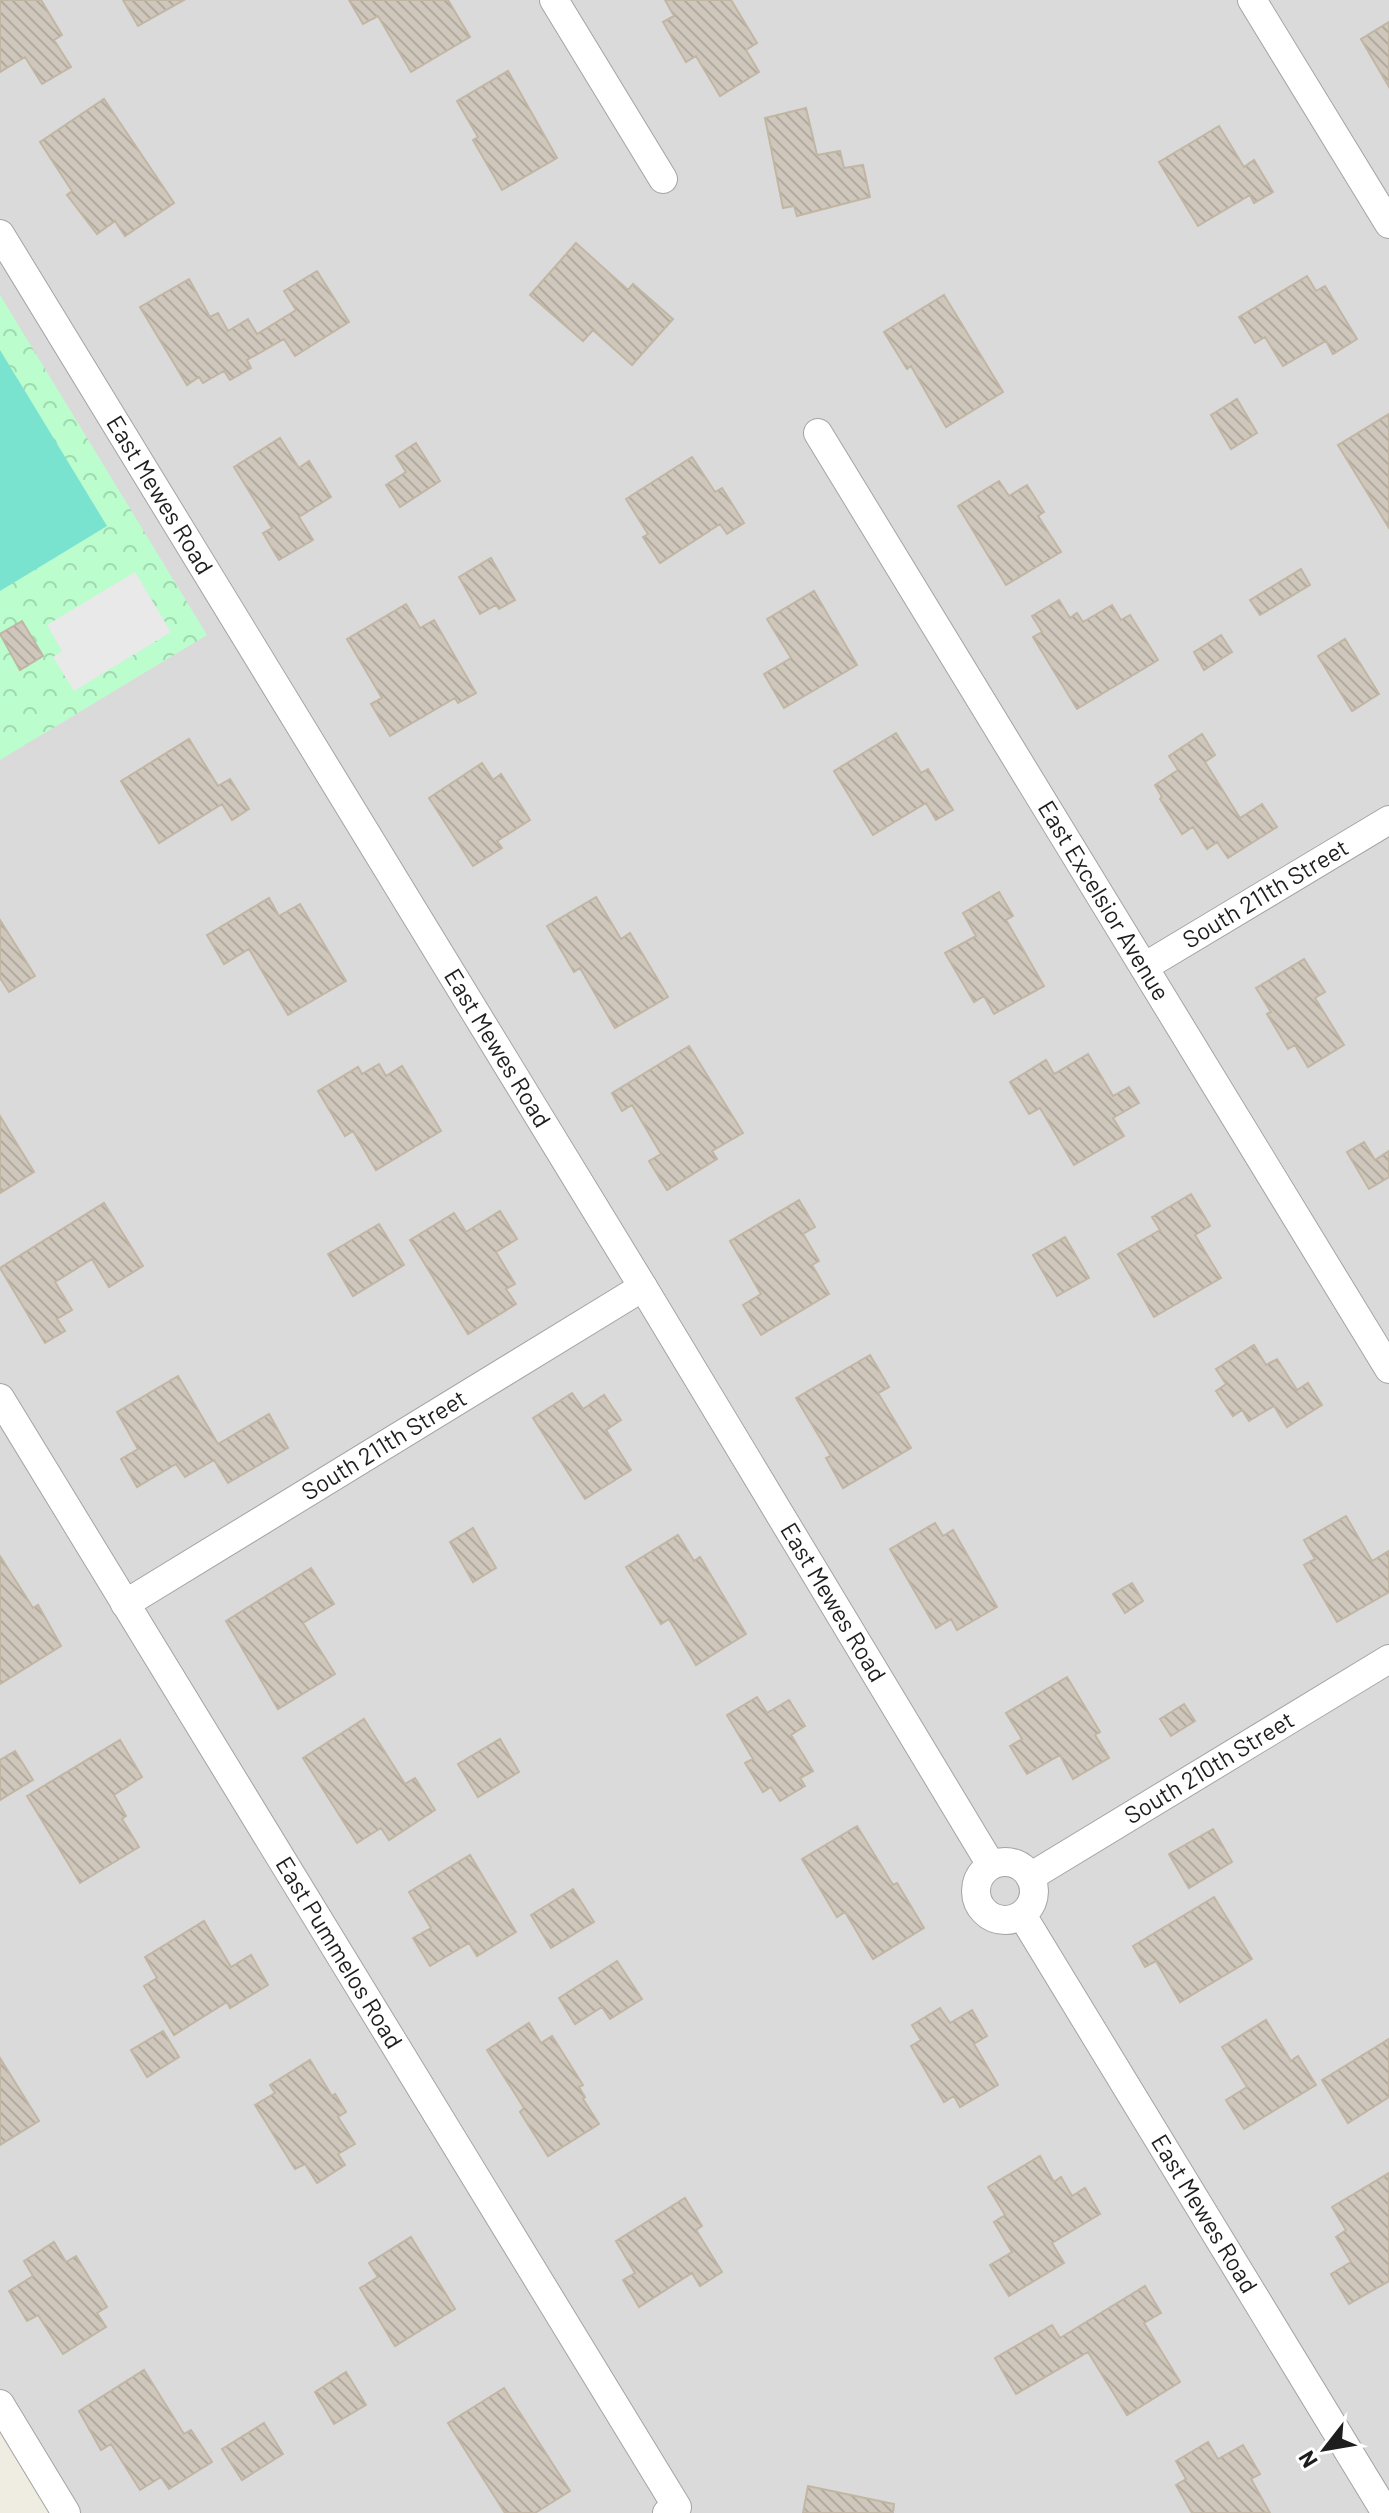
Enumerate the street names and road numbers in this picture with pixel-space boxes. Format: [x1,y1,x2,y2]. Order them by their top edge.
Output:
street label: East Mewes Road [101,410,220,579]
street label: East Excelsior Avenue [1033,795,1177,1005]
street label: South 211th Street [1177,832,1353,953]
street label: East Mewes Road [439,963,558,1132]
street label: South 211th Street [296,1383,471,1505]
street label: East Mewes Road [775,1517,893,1686]
street label: South 210th Street [1119,1704,1299,1829]
street label: East Pummelos Road [270,1851,409,2053]
street label: East Mewes Road [1146,2129,1265,2298]

